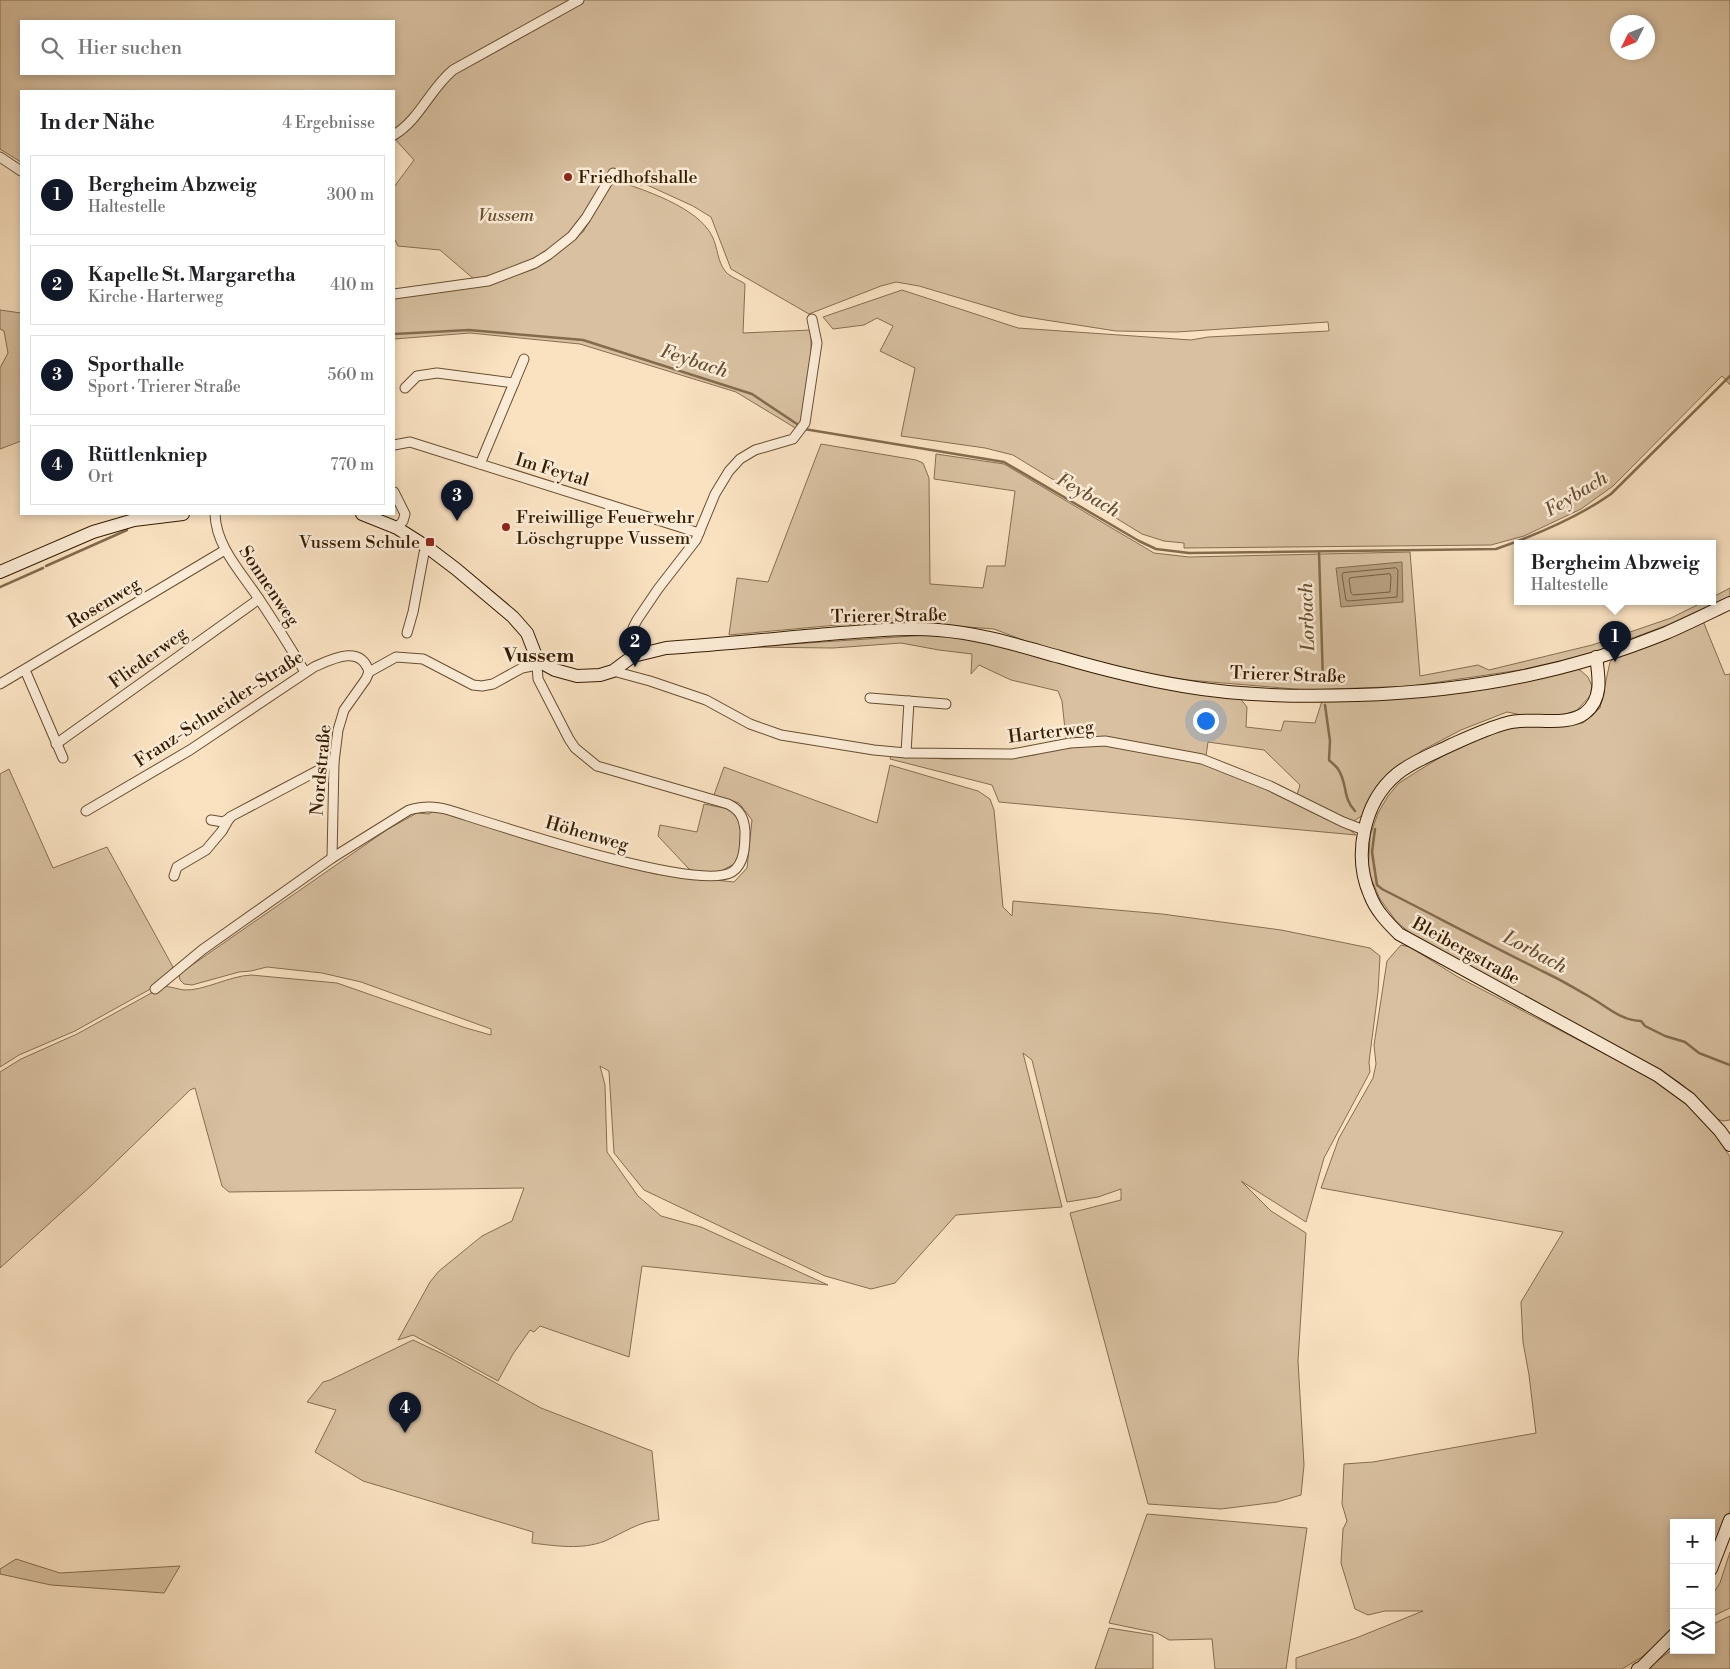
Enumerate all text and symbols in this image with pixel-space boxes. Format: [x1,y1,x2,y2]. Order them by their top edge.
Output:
north arrow [1610,15,1655,60]
search box [20,20,395,75]
icon: search [38,34,66,62]
text: Hier suchen [78,36,182,60]
text: In der Nähe [40,110,155,136]
text: 4 Ergebnisse [282,113,375,133]
place label: Friedhofshalle [578,166,698,189]
marker: Friedhofshalle [562,171,574,183]
text: Bergheim Abzweig [88,173,256,197]
text: 1 [53,185,61,205]
text: 300 m [327,185,374,205]
text: Haltestelle [88,197,166,217]
park label: Vussem [478,204,534,227]
text: Kapelle St. Margaretha [88,263,296,287]
text: 2 [52,275,62,295]
text: 410 m [330,275,374,295]
text: Kirche · Harterweg [88,287,223,307]
water label: Feybach [657,339,731,383]
text: Sporthalle [88,353,184,377]
text: 3 [52,365,62,385]
text: 560 m [328,365,374,385]
text: Sport · Trierer Straße [88,377,241,397]
text: Rüttlenkniep [88,443,208,467]
street label: Im Feytal [512,448,592,492]
text: 4 [52,455,62,475]
text: 770 m [330,455,374,475]
water label: Feybach [1540,466,1612,522]
text: Ort [88,467,114,487]
water label: Feybach [1052,467,1124,523]
pin: 3 [441,480,473,521]
place label: Freiwillige Feuerwehr Löschgruppe Vussem [516,506,695,550]
marker: Freiwillige Feuerwehr Löschgruppe Vussem [500,521,512,533]
place label: Vussem Schule [298,531,420,554]
marker: Vussem Schule [424,536,436,548]
popup [1514,540,1716,605]
street label: Sonnenweg [234,541,305,631]
text: Bergheim Abzweig [1531,551,1699,575]
street label: Rosenweg [63,572,145,634]
text: Haltestelle [1531,575,1608,595]
water label: Lorbach [1294,582,1320,653]
street label: Trierer Straße [831,603,947,629]
pin: 1 [1599,621,1631,662]
street label: Fliederweg [105,622,192,694]
pin: 2 [619,626,651,667]
district label: Vussem [503,644,574,669]
street label: Franz-Schneider-Straße [130,646,308,772]
street label: Trierer Straße [1230,661,1346,689]
your location [1193,708,1219,734]
street label: Harterweg [1007,715,1096,749]
street label: Nordstraße [306,723,336,817]
street label: Höhenweg [543,811,632,857]
street label: Bleibergstraße [1407,911,1524,990]
water label: Lorbach [1498,925,1571,979]
pin: 4 [389,1392,421,1433]
map controls [1670,1519,1715,1654]
button: + [1670,1519,1715,1564]
button: − [1670,1564,1715,1609]
button: layers [1670,1609,1715,1654]

